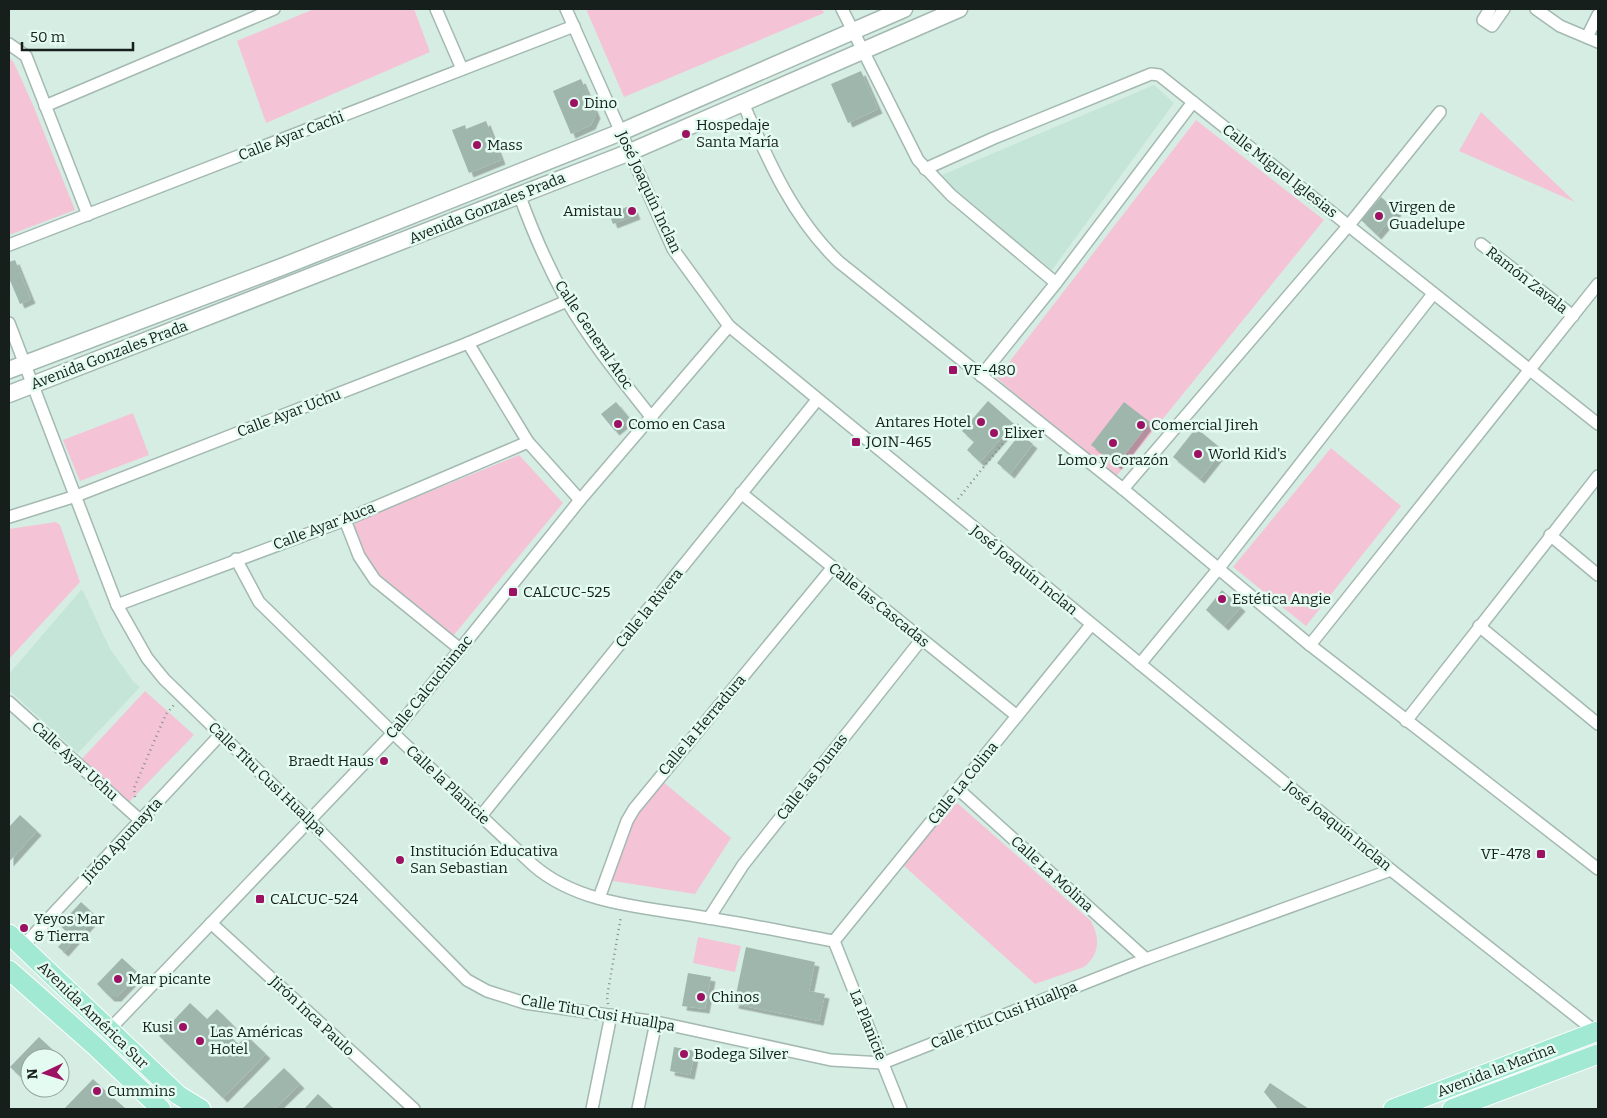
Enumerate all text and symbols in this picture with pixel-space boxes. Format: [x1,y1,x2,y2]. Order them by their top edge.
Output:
scale bar [22,20,134,52]
text: 50 m [30,28,66,46]
place label: Dino [584,94,617,112]
marker: Dino [568,97,580,109]
street label: Calle Ayar Cachi [236,107,347,164]
place label: Hospedaje Santa María [696,116,779,151]
street label: Calle Miguel Iglesias [1219,120,1341,222]
street label: José Joaquín Inclan [612,127,685,256]
marker: Hospedaje Santa María [680,128,692,140]
place label: Mass [487,136,523,154]
marker: Mass [471,139,483,151]
street label: Avenida Gonzales Prada [406,168,568,248]
place label: Virgen de Guadelupe [1389,198,1465,233]
place label: Amistau [563,202,622,220]
marker: Amistau [626,205,638,217]
marker: Virgen de Guadelupe [1373,210,1385,222]
street label: Ramón Zavala [1483,243,1571,317]
street label: Calle General Atoc [551,277,637,393]
street label: Avenida Gonzales Prada [28,317,190,393]
place label: VF-480 [963,361,1016,379]
marker: VF-480 [947,364,959,376]
street label: Calle Ayar Uchu [235,385,343,441]
place label: Antares Hotel [875,413,971,431]
place label: Como en Casa [628,415,725,433]
marker: Antares Hotel [975,416,987,428]
place label: Comercial Jireh [1151,416,1259,434]
marker: Como en Casa [612,418,624,430]
marker: Comercial Jireh [1135,419,1147,431]
place label: Elixer [1004,424,1045,442]
marker: Elixer [988,427,1000,439]
place label: JOIN-465 [865,433,932,451]
marker: JOIN-465 [850,436,862,448]
marker: Lomo y Corazón [1107,437,1119,449]
place label: World Kid's [1208,445,1287,463]
marker: World Kid's [1192,448,1204,460]
place label: Lomo y Corazón [1057,451,1169,469]
street label: Calle Ayar Auca [270,498,378,554]
street label: José Joaquín Inclan [966,521,1081,619]
street label: Calle las Cascadas [825,559,933,651]
street label: Calle la Rivera [612,565,686,651]
place label: CALCUC-525 [523,583,611,601]
marker: CALCUC-525 [507,586,519,598]
place label: Estética Angie [1232,590,1331,608]
marker: Estética Angie [1216,593,1228,605]
street label: Calle Calcuchimac [382,632,476,742]
street label: Calle la Herradura [655,671,749,779]
street label: Calle Ayar Uchu [28,718,122,804]
street label: Calle Titu Cusi Huallpa [204,718,330,840]
street label: Calle las Dunas [773,730,851,824]
street label: Calle La Colina [924,738,1002,828]
street label: Calle la Planicie [402,742,494,828]
place label: Braedt Haus [288,752,374,770]
marker: Braedt Haus [378,755,390,767]
street label: José Joaquín Inclan [1280,777,1395,875]
street label: Jirón Apumayta [78,794,166,887]
street label: Calle La Molina [1007,832,1097,916]
place label: Institución Educativa San Sebastian [410,842,558,877]
place label: VF-478 [1481,845,1531,863]
marker: VF-478 [1535,848,1547,860]
marker: Institución Educativa San Sebastian [394,854,406,866]
place label: CALCUC-524 [270,890,359,908]
marker: CALCUC-524 [254,893,266,905]
place label: Yeyos Mar & Tierra [34,910,105,945]
marker: Yeyos Mar & Tierra [18,922,30,934]
street label: Avenida América Sur [34,958,152,1073]
place label: Mar picante [128,970,211,988]
street label: Jirón Inca Paulo [265,971,358,1060]
marker: Mar picante [112,973,124,985]
street label: Calle Titu Cusi Huallpa [928,977,1080,1053]
street label: La Planicie [846,987,890,1063]
place label: Chinos [711,988,759,1006]
street label: Calle Titu Cusi Huallpa [519,991,677,1035]
marker: Chinos [695,991,707,1003]
place label: Kusi [142,1018,174,1036]
marker: Kusi [177,1021,189,1033]
place label: Las Américas Hotel [210,1023,303,1058]
marker: Las Américas Hotel [194,1035,206,1047]
street label: Avenida la Marina [1434,1039,1558,1101]
place label: Bodega Silver [694,1045,789,1063]
north arrow [20,1048,70,1098]
marker: Bodega Silver [678,1048,690,1060]
text: N [24,1068,41,1080]
place label: Cummins [107,1082,175,1100]
marker: Cummins [91,1085,103,1097]

